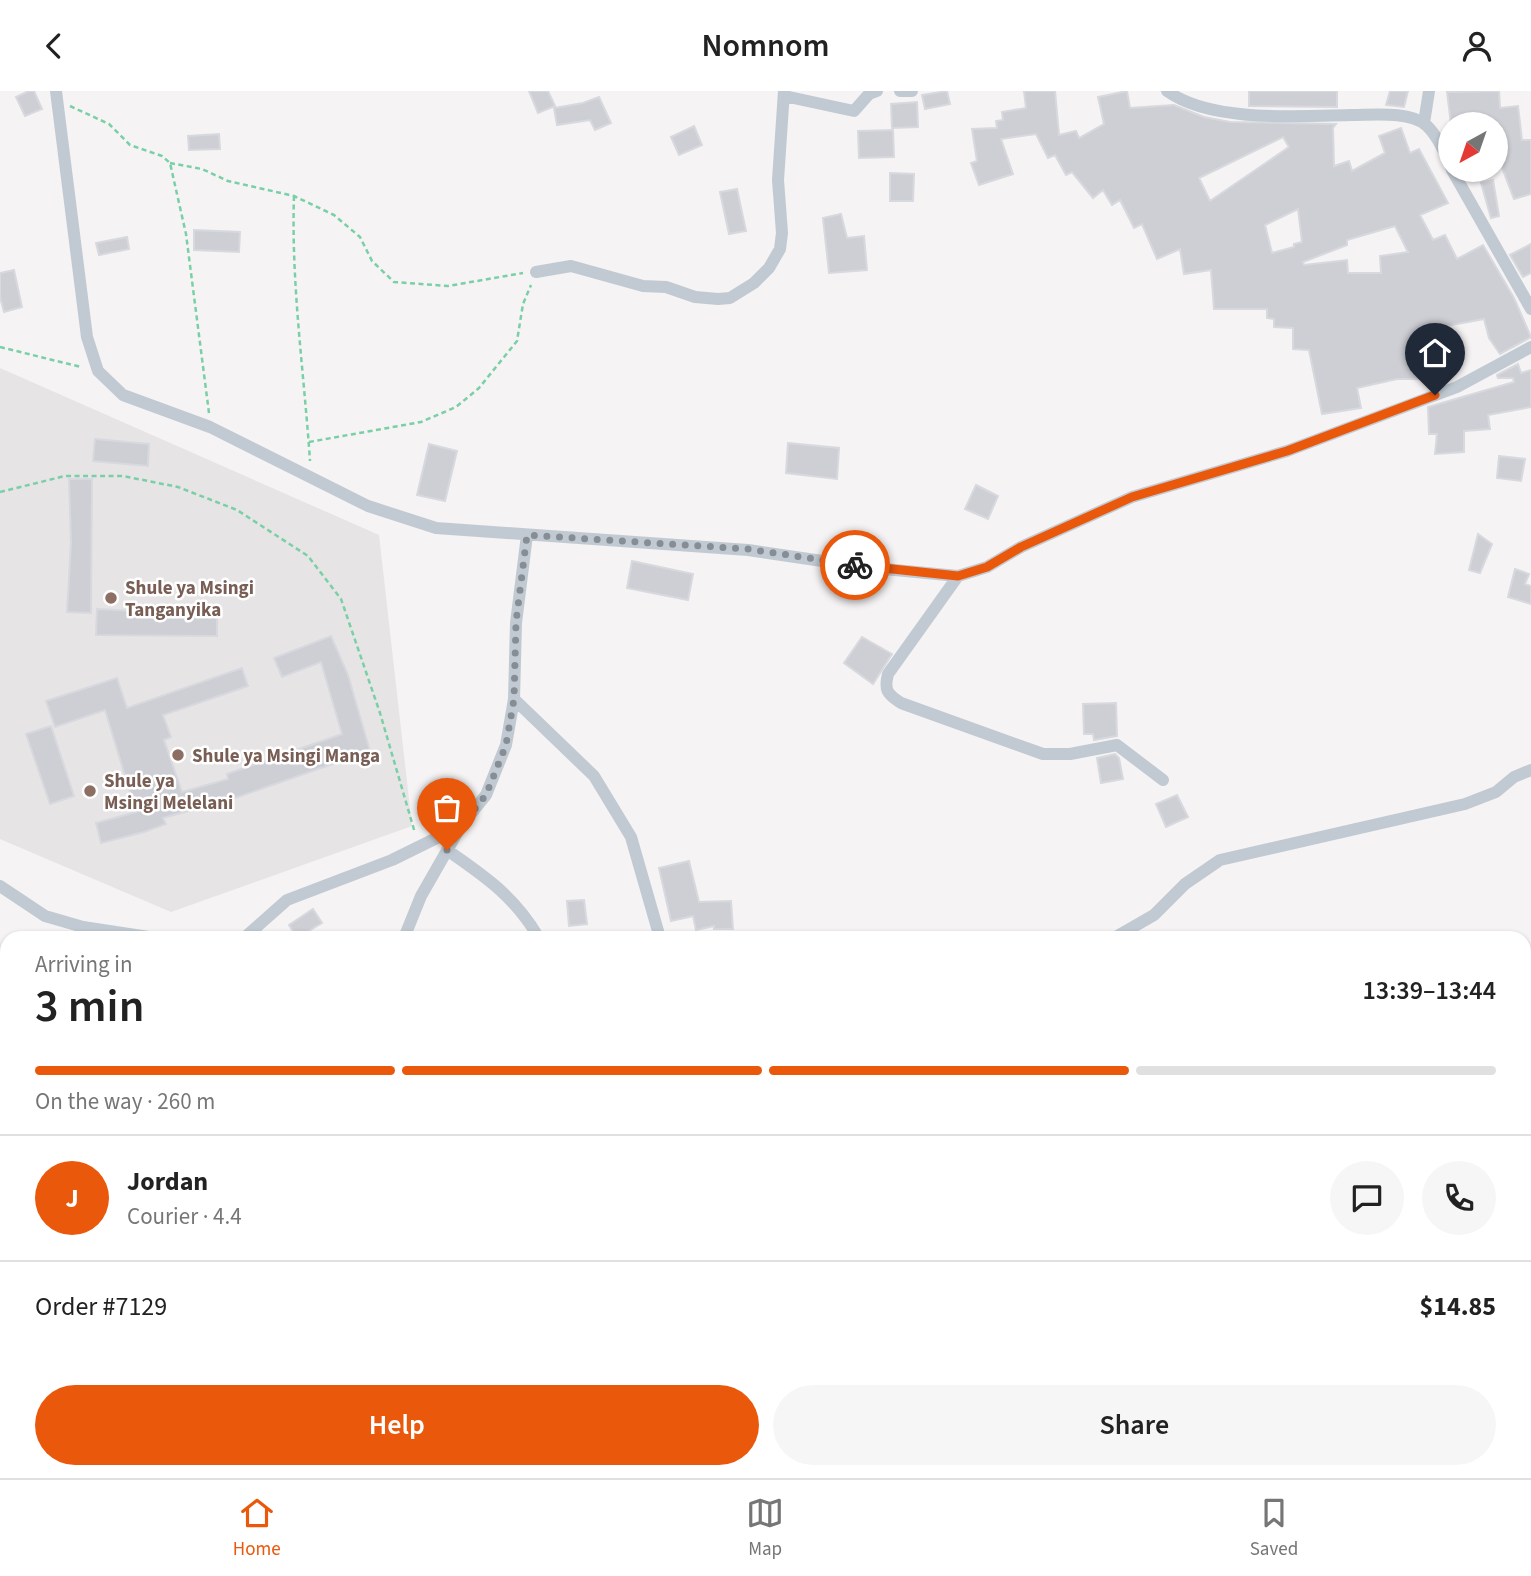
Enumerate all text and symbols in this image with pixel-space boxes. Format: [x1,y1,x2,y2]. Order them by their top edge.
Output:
text: Nomnom [701,23,830,69]
icon: back [35,27,73,65]
icon: person [1458,27,1496,65]
north arrow [1438,112,1508,182]
map controls [1438,112,1508,182]
pin [1405,323,1465,395]
icon: home [1416,334,1454,372]
courier [820,530,890,600]
icon: bike [836,546,874,584]
place label: Shule ya Msingi Tanganyika [125,575,254,624]
marker: Shule ya Msingi Tanganyika [103,590,119,606]
place label: Shule ya Msingi Manga [192,743,380,770]
marker: Shule ya Msingi Manga [170,747,186,763]
place label: Shule ya Msingi Melelani [104,768,233,817]
pin [417,778,477,850]
marker: Shule ya Msingi Melelani [82,783,98,799]
icon: bag [428,789,466,827]
text: Arriving in [35,948,133,981]
text: 13:39–13:44 [1363,972,1496,1009]
text: 3 min [35,974,144,1039]
text: On the way · 260 m [35,1085,215,1118]
button: chat [1330,1161,1404,1235]
button: phone [1422,1161,1496,1235]
text: Jordan [127,1163,208,1200]
text: J [65,1180,79,1217]
text: Courier · 4.4 [127,1200,242,1233]
text: Order #7129 [35,1288,167,1325]
text: $14.85 [1420,1288,1496,1325]
button: Help [35,1385,759,1465]
button: Share [773,1385,1496,1465]
tab: Home [233,1494,281,1563]
tab: Map [746,1494,784,1563]
tab: Saved [1250,1494,1298,1563]

